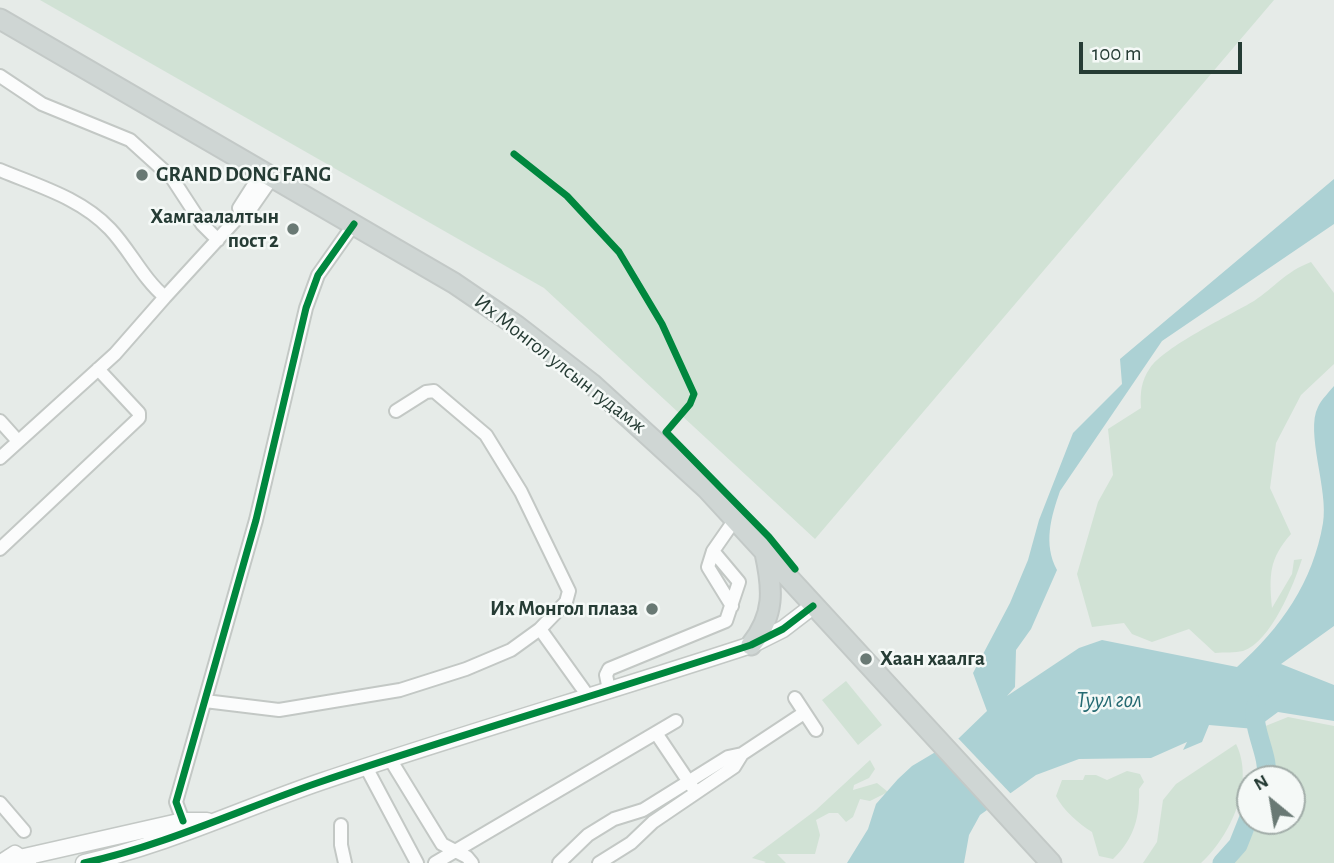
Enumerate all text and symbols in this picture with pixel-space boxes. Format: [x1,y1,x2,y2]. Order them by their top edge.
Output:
scale bar [1082,28,1245,72]
text: 100 m [1092,43,1142,64]
place label: GRAND DONG FANG [156,162,331,188]
marker: GRAND DONG FANG [134,167,150,183]
place label: Хамгаалалтын пост 2 [150,204,279,254]
marker: Хамгаалалтын пост 2 [285,221,301,237]
street label: Их Монгол улсын гудамж [469,289,651,439]
place label: Их Монгол плаза [490,596,638,622]
marker: Их Монгол плаза [644,601,660,617]
place label: Хаан хаалга [880,646,985,672]
marker: Хаан хаалга [858,651,874,667]
water label: Туул гол [1076,686,1142,714]
north arrow [1236,765,1306,835]
text: N [1251,772,1272,795]

